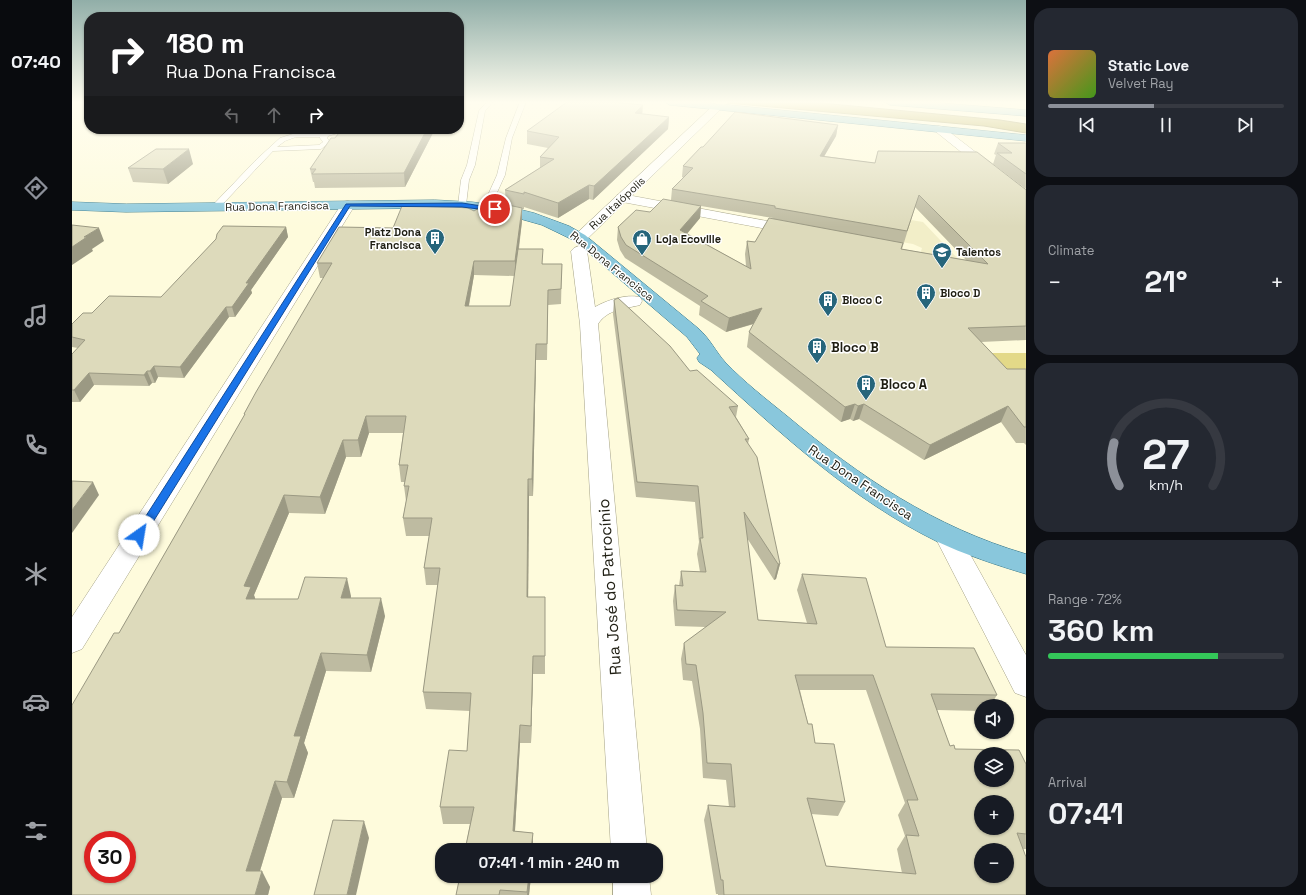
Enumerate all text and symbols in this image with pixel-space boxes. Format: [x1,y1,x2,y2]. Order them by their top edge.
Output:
text: 180 m [166,25,245,61]
icon: right [100,28,152,80]
text: 07:40 [11,50,61,73]
text: Static Love [1108,56,1189,75]
text: Rua Dona Francisca [166,60,336,83]
text: Velvet Ray [1108,75,1173,92]
icon: left [221,104,243,126]
icon: ahead [263,104,285,126]
icon: right [305,104,327,126]
icon: previous [1076,114,1098,136]
icon: pause [1155,114,1177,136]
icon: next [1234,114,1256,136]
street label: Rua Itaiópolis [586,173,648,232]
icon: directions [22,174,50,202]
pin [478,192,512,226]
street label: Rua Dona Francisca [225,198,330,214]
icon: arrive [484,198,506,220]
place label: Platz Dona Francisca [365,225,422,252]
building icon: Platz Dona Francisca [424,227,446,255]
street label: Rua Dona Francisca [567,228,657,305]
shop icon: Loja Ecoville [631,228,653,256]
place label: Loja Ecoville [656,232,721,246]
school or university icon: Talentos [931,241,953,269]
text: Climate [1048,242,1094,259]
place label: Talentos [956,245,1001,259]
text: 21° [1144,262,1188,301]
text: − [1048,268,1062,296]
text: + [1270,268,1284,296]
building icon: Bloco D [915,282,937,310]
place label: Bloco D [940,286,980,300]
building icon: Bloco C [817,289,839,317]
place label: Bloco C [842,293,882,307]
icon: music [22,302,50,330]
building icon: Bloco B [806,336,828,364]
place label: Bloco B [831,339,879,356]
building icon: Bloco A [855,373,877,401]
place label: Bloco A [880,376,928,393]
text: 27 [1142,427,1190,480]
icon: phone [22,431,50,459]
street label: Rua Dona Francisca [805,441,917,524]
text: km/h [1149,475,1183,493]
street label: Rua José do Patrocínio [593,498,626,676]
position arrow [118,514,160,556]
icon: climate [22,560,50,588]
text: Range · 72% [1048,591,1122,608]
text: 360 km [1048,611,1154,650]
icon: car [22,688,50,716]
map controls [974,699,1014,883]
button: sound [974,699,1014,739]
button: layers [974,747,1014,787]
text: Arrival [1048,774,1087,791]
text: 07:41 [1048,794,1124,833]
button: + [974,795,1014,835]
icon: filters [22,817,50,845]
speed limit sign: 30 [84,831,136,883]
button: − [974,843,1014,883]
text: 07:41 · 1 min · 240 m [479,853,619,872]

